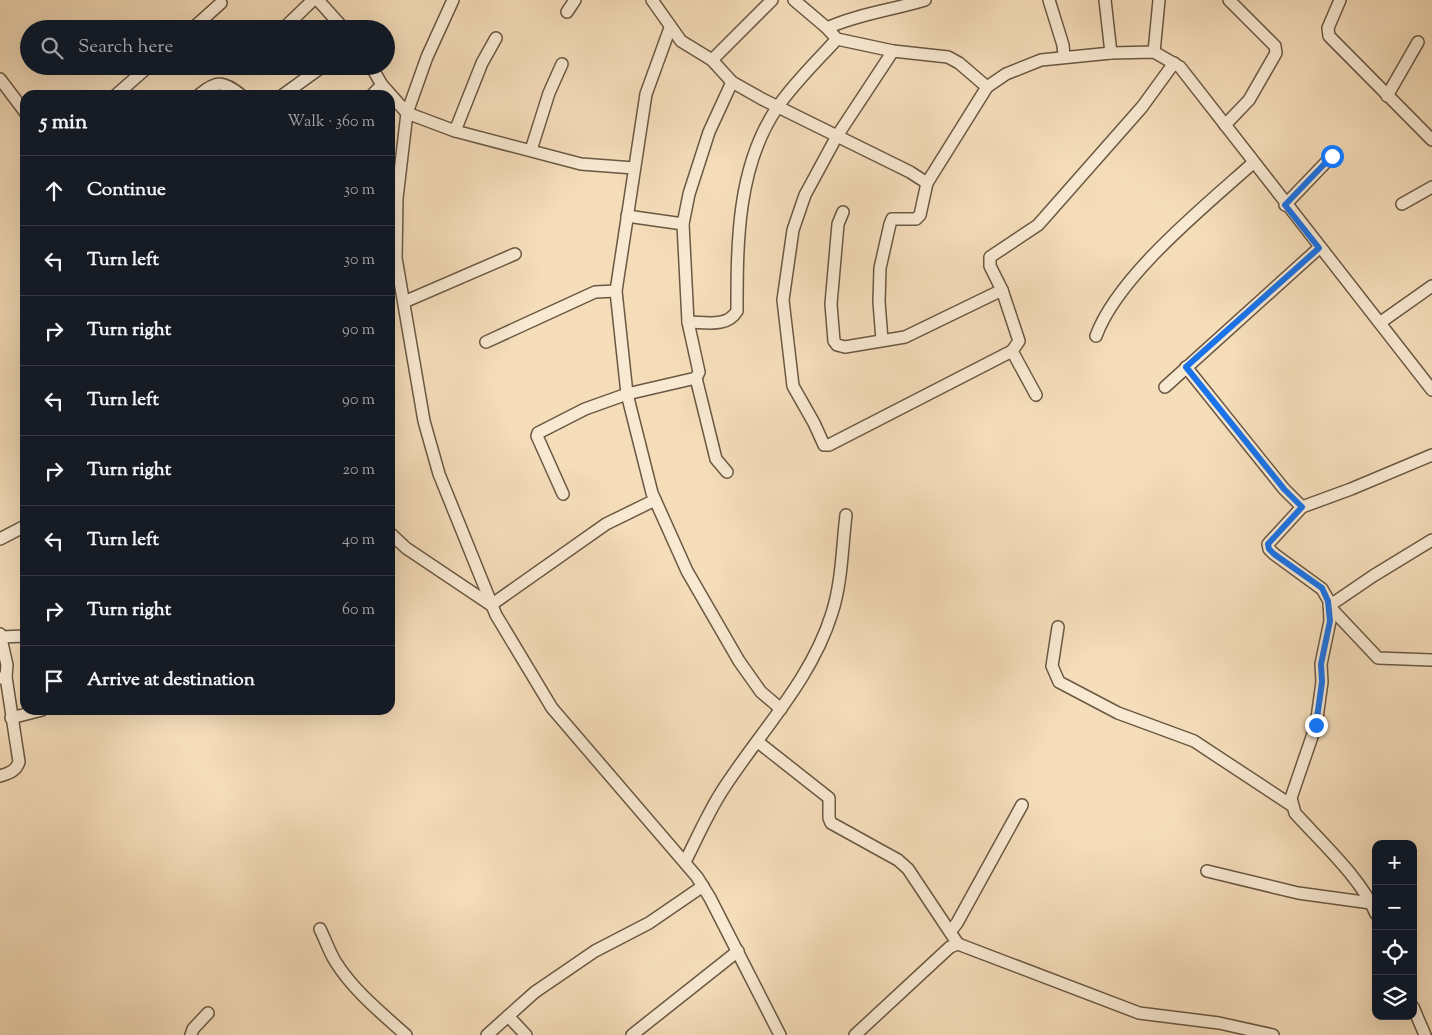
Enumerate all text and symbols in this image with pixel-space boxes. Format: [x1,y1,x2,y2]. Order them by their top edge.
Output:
search box [20,20,395,75]
icon: search [38,34,66,62]
text: Search here [78,34,173,61]
text: 5 min [40,108,87,138]
text: Walk · 360 m [287,111,375,134]
route start [1321,145,1344,168]
icon: ahead [40,177,68,205]
text: Continue [87,177,166,204]
text: 30 m [344,179,375,202]
icon: left [40,247,68,275]
text: Turn left [87,247,159,274]
text: 30 m [344,249,375,272]
icon: right [40,317,68,345]
text: Turn right [87,317,171,344]
text: 90 m [342,319,375,342]
icon: left [40,387,68,415]
text: Turn left [87,387,159,414]
text: 90 m [342,389,375,412]
icon: right [40,457,68,485]
text: Turn right [87,457,171,484]
text: 20 m [342,459,375,482]
icon: left [40,527,68,555]
text: Turn left [87,527,159,554]
text: 40 m [342,529,375,552]
icon: right [40,597,68,625]
text: Turn right [87,597,171,624]
text: 60 m [342,599,375,622]
icon: arrive [40,667,68,695]
text: Arrive at destination [87,667,255,694]
route end [1305,714,1328,737]
map controls [1372,840,1417,1020]
button: + [1372,840,1417,885]
button: − [1372,885,1417,930]
button: locate [1372,930,1417,975]
button: layers [1372,975,1417,1020]

